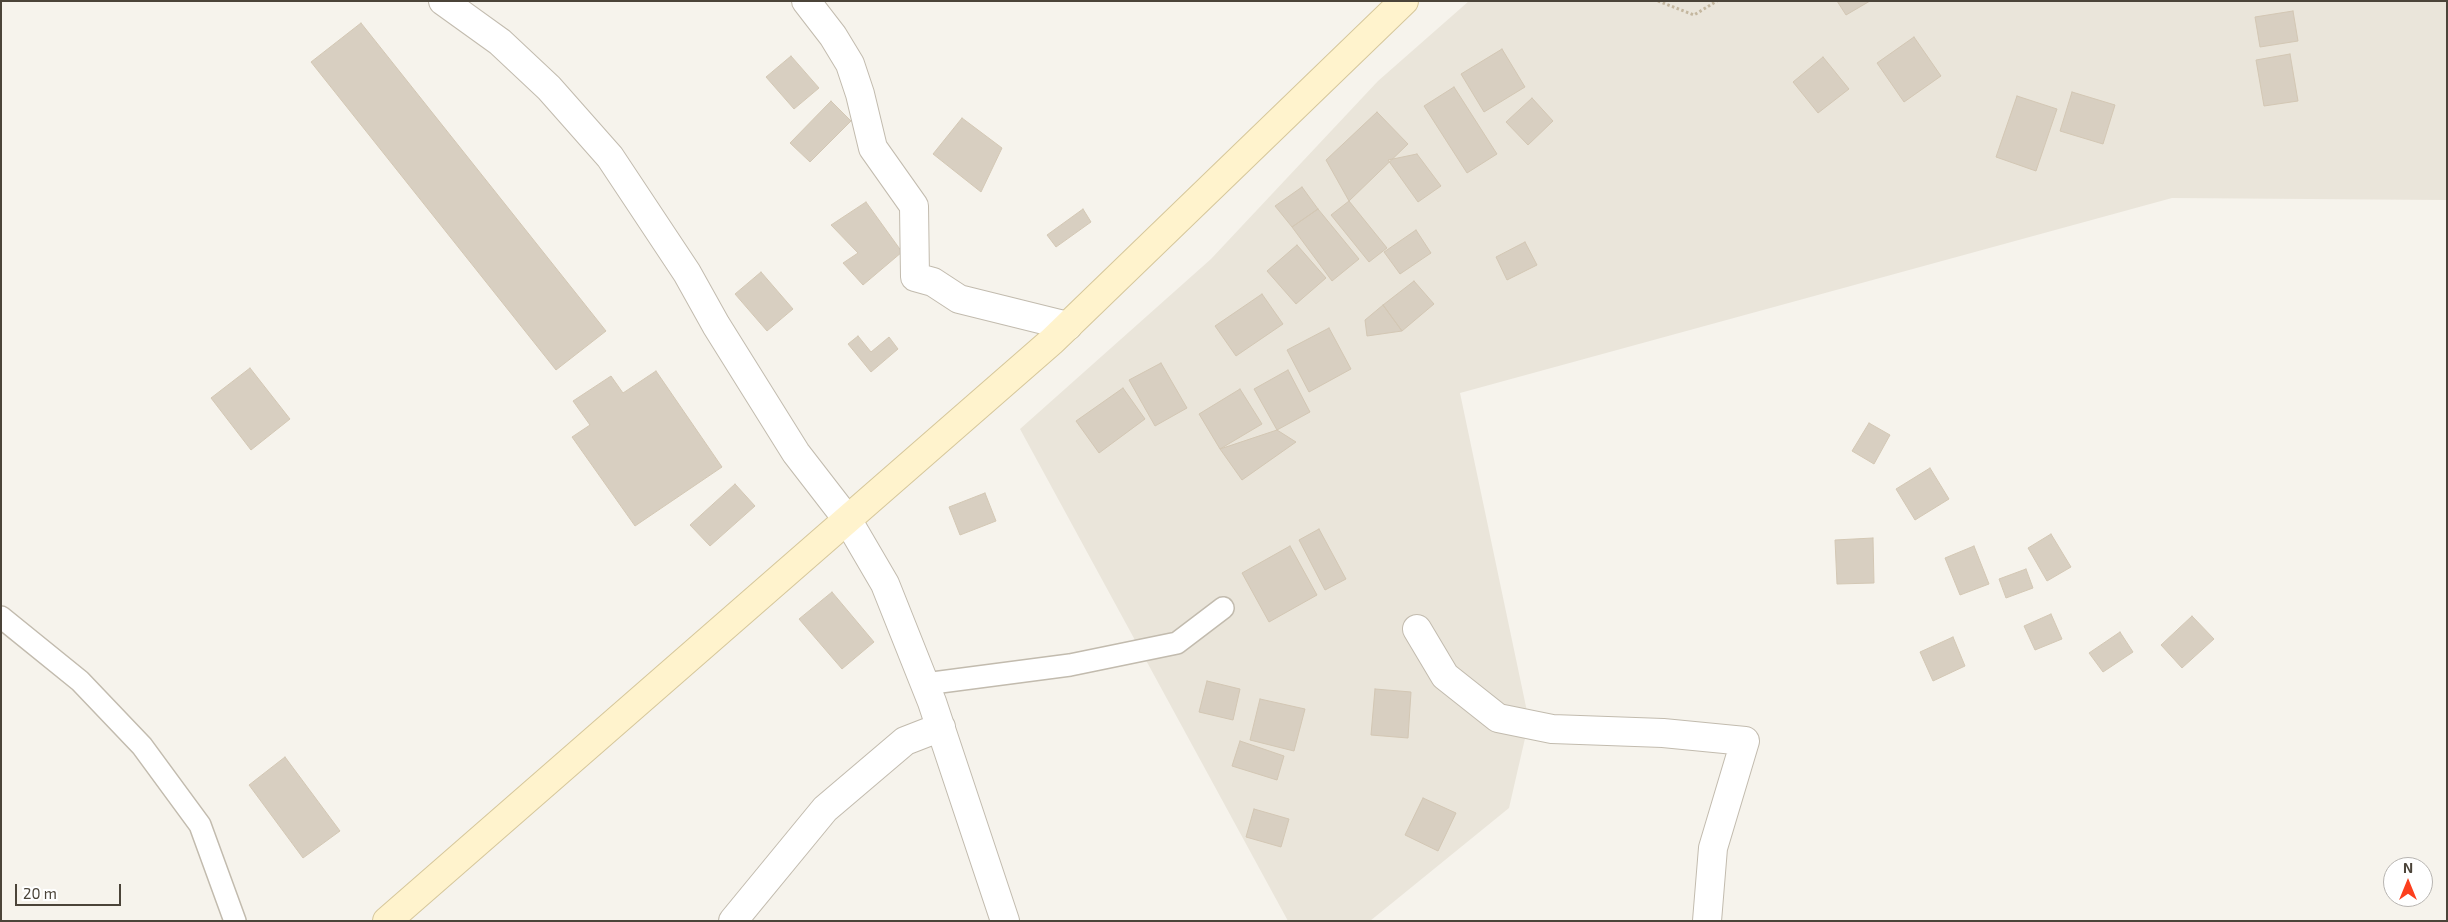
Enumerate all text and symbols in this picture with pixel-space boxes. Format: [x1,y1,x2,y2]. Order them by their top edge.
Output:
north arrow [2383,857,2433,907]
text: N [2403,859,2413,876]
scale bar [18,874,124,906]
text: 20 m [23,884,57,902]

